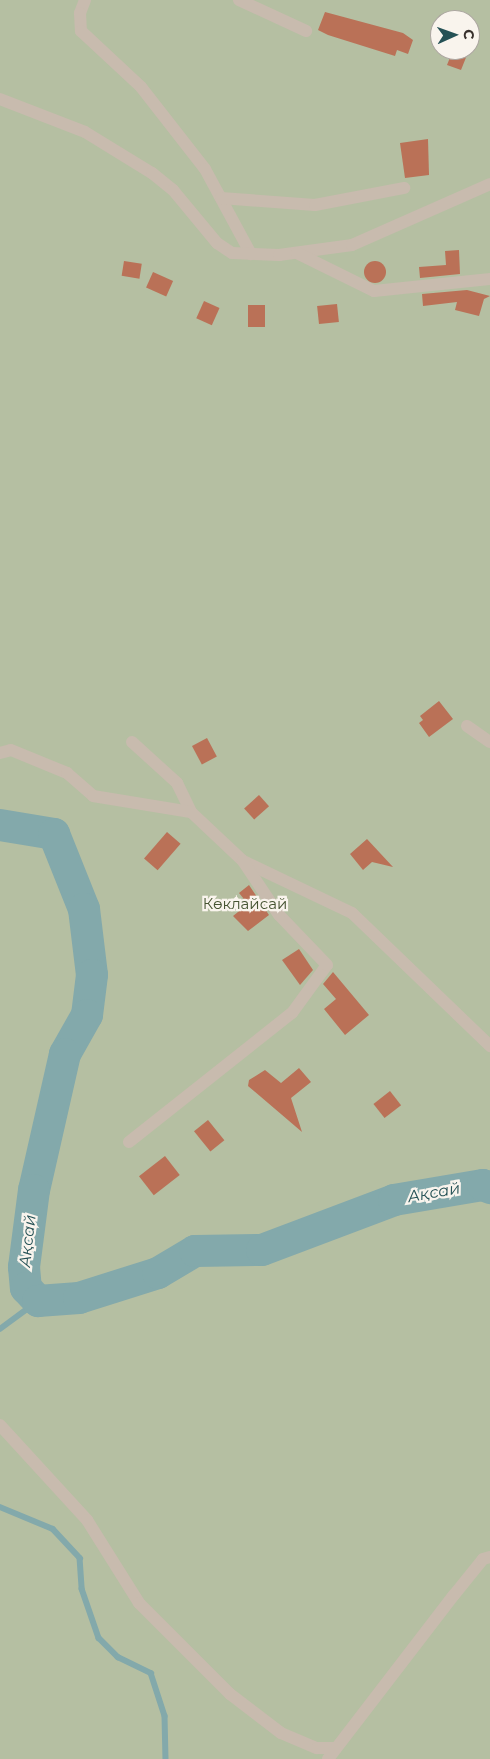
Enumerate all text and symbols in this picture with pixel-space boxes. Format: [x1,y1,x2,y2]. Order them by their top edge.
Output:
north arrow [430,10,480,60]
text: С [460,29,478,40]
park label: Көклайсай [203,895,287,913]
water label: Ақсай [406,1179,462,1207]
water label: Ақсай [16,1214,40,1268]

